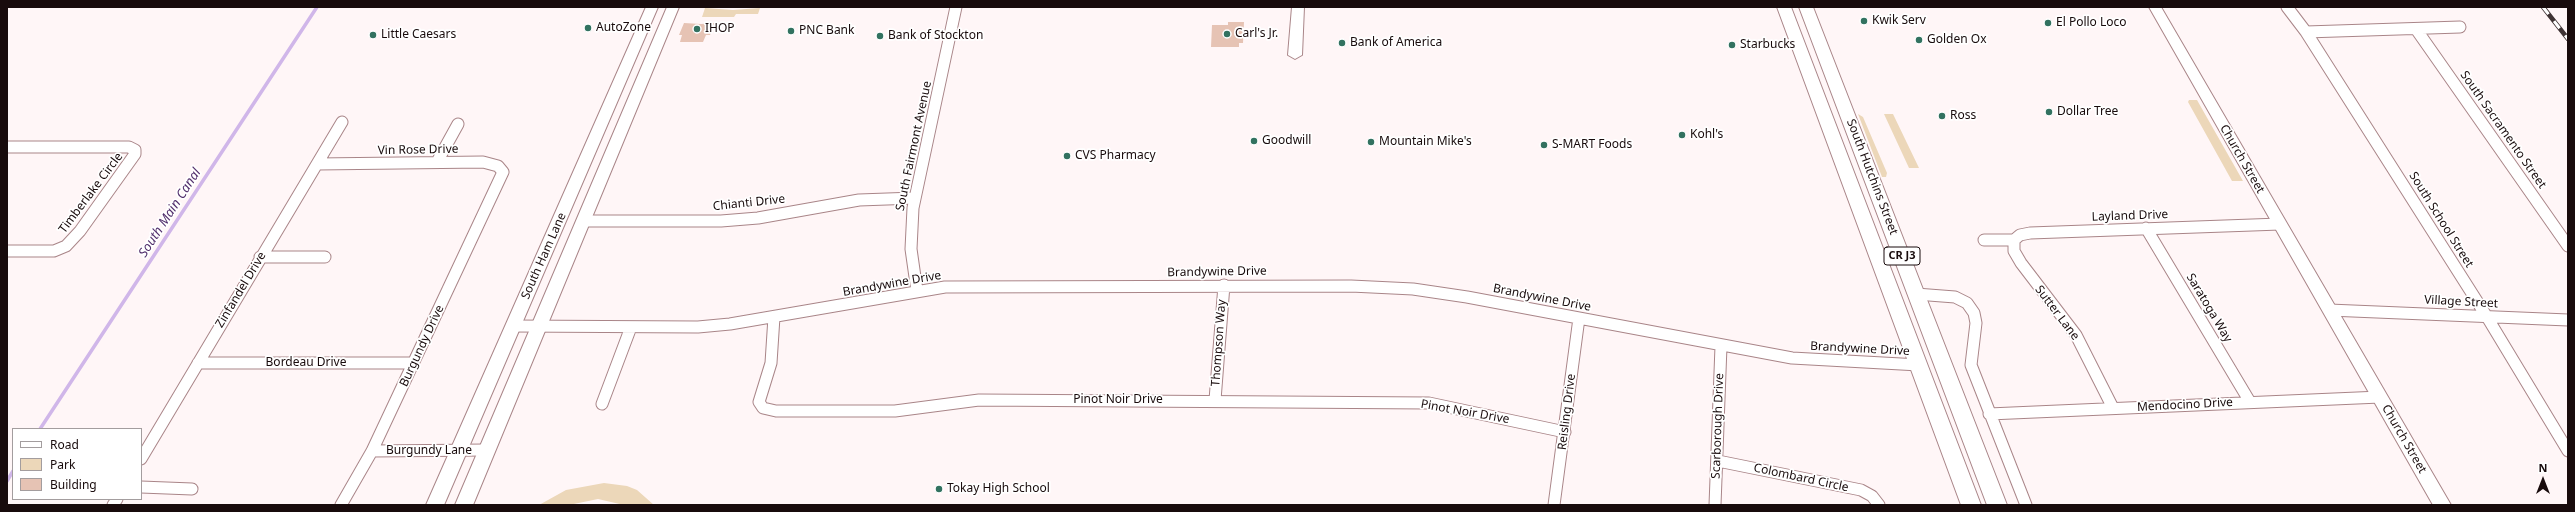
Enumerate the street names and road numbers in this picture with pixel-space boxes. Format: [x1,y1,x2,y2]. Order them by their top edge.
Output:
street label: South Sacramento Street [2457,68,2549,192]
street label: South Fairmont Avenue [893,80,935,212]
street label: South Hutchins Street [1843,117,1901,237]
street label: Church Street [2217,122,2267,196]
street label: Vin Rose Drive [377,142,459,158]
street label: Timberlake Circle [56,150,126,236]
street label: South School Street [2406,169,2476,271]
street label: Chianti Drive [712,192,786,214]
street label: Layland Drive [2091,207,2169,225]
street label: South Ham Lane [518,210,570,302]
road number: CR J3 [1884,247,1920,265]
street label: Zinfandel Drive [213,250,269,330]
street label: Brandywine Drive [1167,264,1267,280]
street label: Brandywine Drive [842,268,942,300]
street label: Saratoga Way [2183,271,2235,345]
street label: Brandywine Drive [1492,281,1592,315]
street label: Sutter Lane [2032,283,2082,343]
street label: Village Street [2424,293,2498,311]
street label: Thompson Way [1209,299,1229,387]
street label: Burgundy Drive [397,303,447,389]
street label: Brandywine Drive [1810,339,1910,359]
street label: Bordeau Drive [266,356,346,370]
street label: Reisling Drive [1555,373,1579,451]
street label: Scarborough Drive [1709,373,1727,479]
street label: Pinot Noir Drive [1073,393,1163,407]
street label: Mendocino Drive [2137,395,2233,415]
street label: Pinot Noir Drive [1420,397,1510,427]
street label: Church Street [2379,402,2429,476]
street label: Burgundy Lane [386,444,472,458]
street label: Colombard Circle [1752,461,1850,495]

